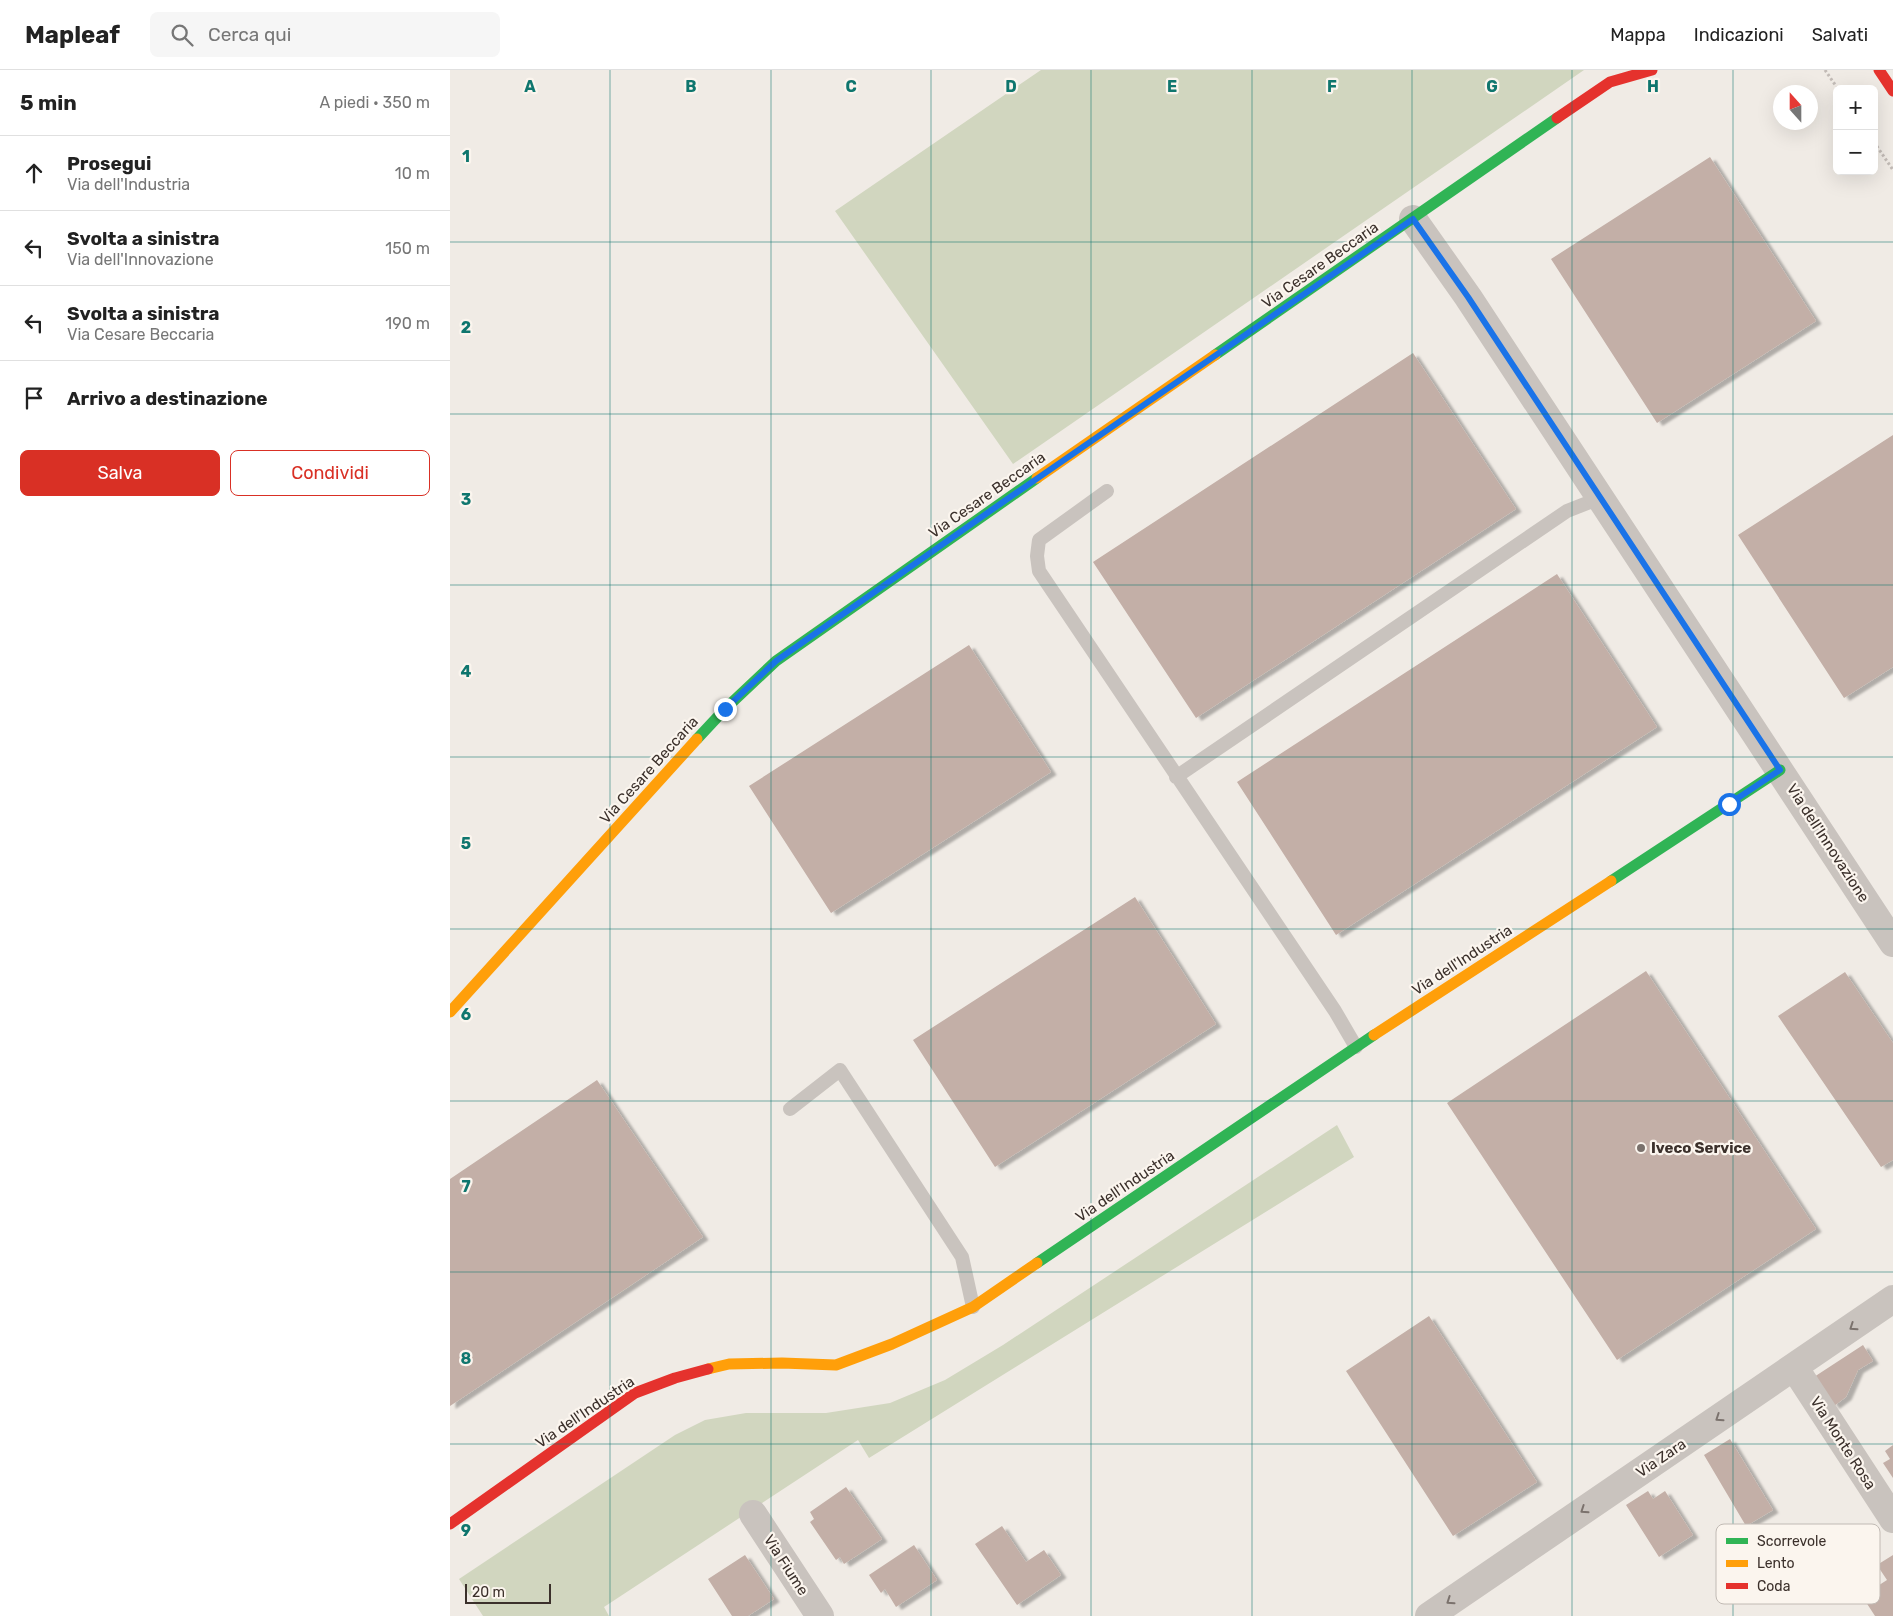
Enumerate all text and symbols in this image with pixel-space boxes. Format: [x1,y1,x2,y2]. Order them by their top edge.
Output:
search box [150,12,500,57]
text: Mapleaf [25,21,120,49]
icon: search [168,21,196,49]
text: Cerca qui [208,23,291,46]
text: Mappa [1610,24,1666,46]
text: Indicazioni [1694,24,1784,46]
text: Salvati [1812,24,1868,46]
text: A [524,77,536,96]
text: B [685,77,697,96]
text: C [845,77,857,96]
text: D [1005,77,1017,96]
text: E [1167,77,1177,96]
text: F [1327,77,1337,96]
text: G [1486,77,1498,96]
text: H [1647,77,1659,96]
north arrow [1773,85,1818,130]
map controls [1833,85,1878,175]
button: + [1833,85,1878,130]
text: 5 min [20,90,77,115]
text: A piedi · 350 m [319,93,430,112]
button: − [1833,130,1878,175]
text: 1 [462,147,470,166]
text: Prosegui [67,152,151,175]
icon: ahead [20,159,48,187]
text: 10 m [395,164,430,183]
text: Via dell'Industria [67,175,190,194]
street label: Via Cesare Beccaria [1258,218,1382,312]
text: Svolta a sinistra [67,227,220,250]
icon: left [20,234,48,262]
text: 150 m [385,239,430,258]
text: Via dell'Innovazione [67,250,214,269]
text: Svolta a sinistra [67,302,220,325]
icon: left [20,309,48,337]
text: 190 m [385,314,430,333]
text: 2 [461,318,471,337]
text: Via Cesare Beccaria [67,325,214,344]
icon: arrive [20,384,48,412]
text: Arrivo a destinazione [67,387,268,410]
street label: Via Cesare Beccaria [925,448,1049,542]
button: Salva [20,450,220,496]
button: Condividi [230,450,430,496]
text: 3 [461,490,471,509]
text: 4 [461,662,472,681]
route end [714,698,737,721]
street label: Via Cesare Beccaria [596,713,702,827]
street label: Via dell'Innovazione [1783,780,1873,906]
route start [1718,793,1741,816]
text: 5 [461,834,471,853]
street label: Via dell'Industria [1409,921,1515,999]
text: 6 [461,1005,471,1024]
place label: Iveco Service [1651,1139,1751,1157]
marker: Iveco Service [1635,1142,1647,1154]
street label: Via dell'Industria [1072,1146,1178,1226]
text: 7 [461,1177,471,1196]
one-way arrow [1849,1320,1858,1330]
text: 8 [461,1349,472,1368]
street label: Via dell'Industria [532,1372,638,1452]
street label: Via Monte Rosa [1806,1393,1880,1493]
one-way arrow [1715,1412,1724,1421]
street label: Via Zara [1633,1435,1689,1481]
one-way arrow [1581,1504,1590,1513]
text: 9 [461,1521,471,1540]
legend [1716,1524,1880,1604]
street label: Via Fiume [760,1531,812,1599]
text: Scorrevole [1757,1533,1826,1550]
text: Lento [1757,1555,1794,1572]
text: Coda [1757,1578,1790,1595]
scale bar [465,1581,551,1604]
text: 20 m [472,1584,505,1601]
one-way arrow [1446,1595,1456,1604]

